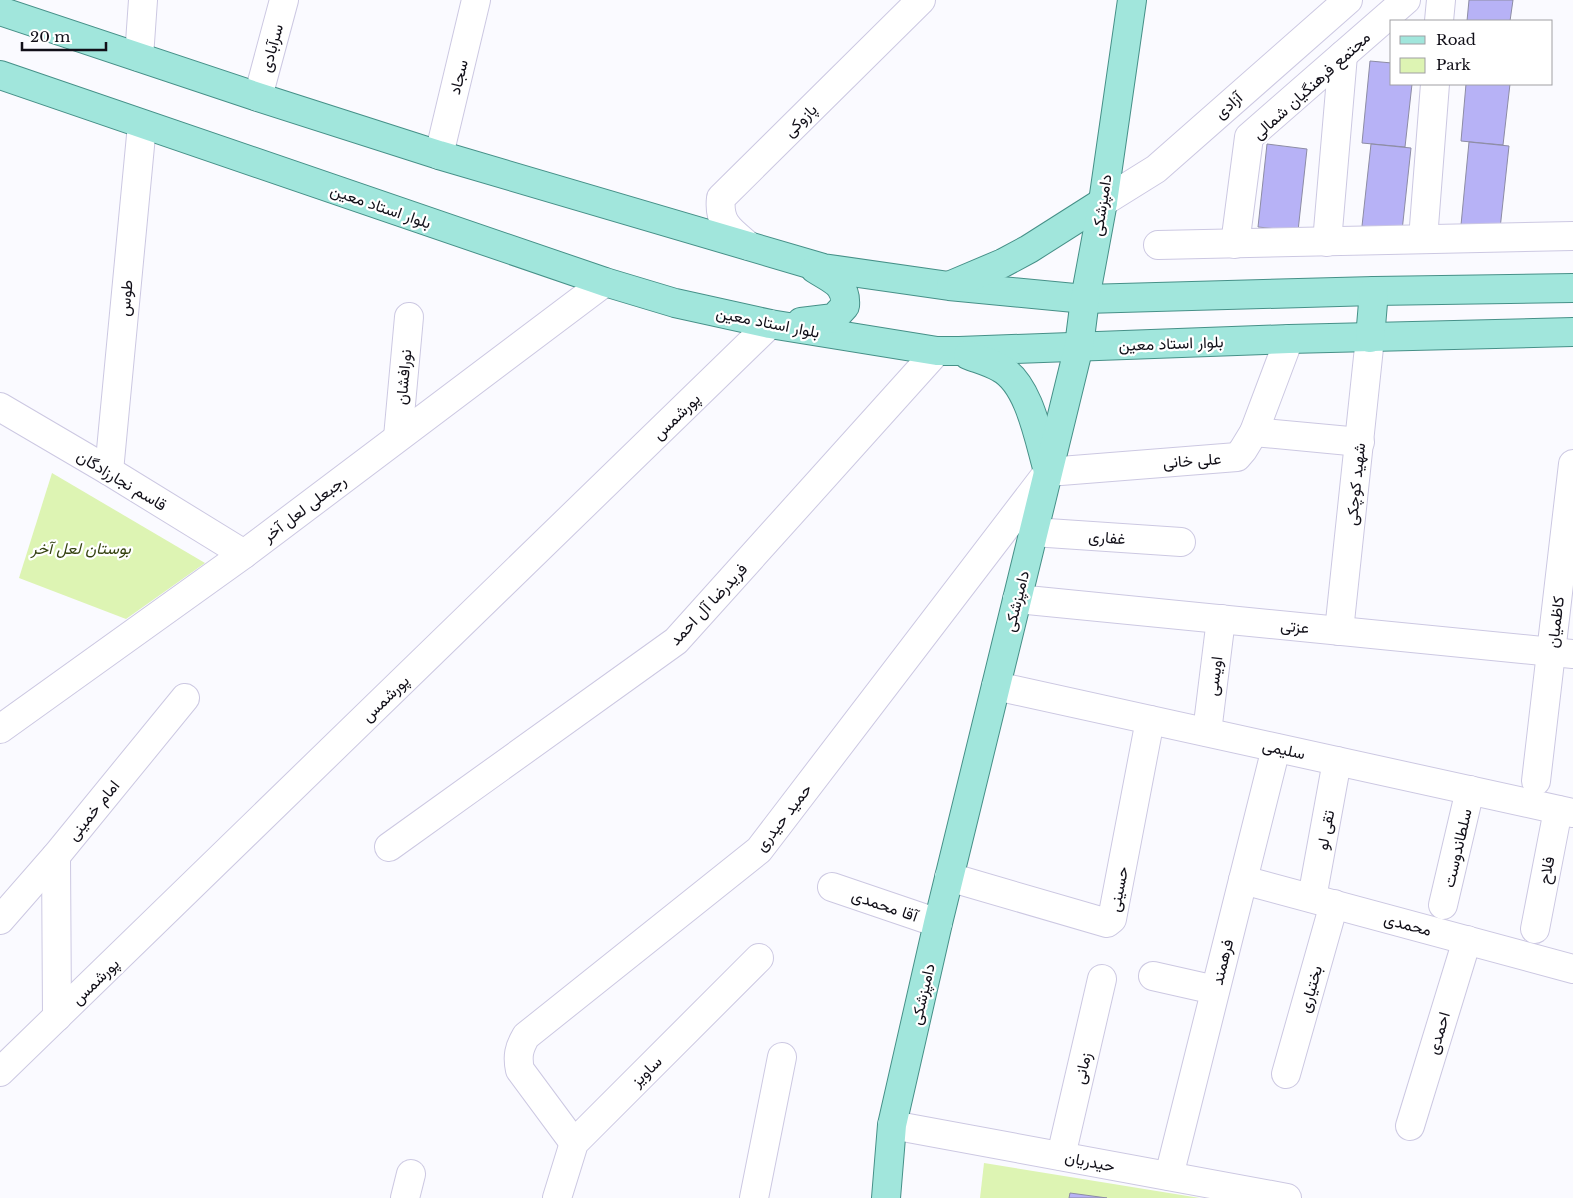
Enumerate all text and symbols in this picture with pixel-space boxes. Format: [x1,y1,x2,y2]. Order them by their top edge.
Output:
scale bar [22,20,106,52]
legend [1390,20,1553,85]
street label: سرآبادی [255,22,288,75]
text: 20 m [30,27,70,46]
street label: مجتمع فرهنگیان شمالی [1248,27,1375,145]
text: Road [1436,30,1476,49]
text: Park [1436,55,1472,74]
street label: سجاد [444,57,472,97]
street label: آزادی [1210,86,1248,123]
street label: پازوکی [779,99,822,142]
street label: دامپزشکی [1086,173,1118,238]
street label: بلوار استاد معین [328,179,434,234]
street label: طوس [113,279,138,317]
street label: بلوار استاد معین [714,302,822,343]
street label: بلوار استاد معین [1118,331,1224,356]
street label: نورافشان [391,348,416,406]
street label: پورشمس [648,388,706,445]
street label: شهید کوچکی [1341,442,1371,527]
street label: قاسم نجارزادگان [73,445,171,516]
street label: علی خانی [1162,448,1222,473]
street label: رجبعلی لعل آخر [257,470,350,547]
street label: غفاری [1088,526,1126,549]
park label: بوستان لعل آخر [30,538,132,559]
street label: فریدرضا آل احمد [665,559,752,650]
street label: دامپزشکی [999,568,1035,634]
street label: کاظمیان [1542,595,1568,649]
street label: عزتی [1280,615,1310,638]
street label: اویسی [1202,655,1227,697]
street label: پورشمس [357,670,415,727]
street label: سلیمی [1261,735,1307,764]
street label: امام خمینی [63,776,124,845]
street label: حمید حیدری [750,779,817,856]
street label: سلطاندوست [1438,807,1477,890]
street label: تقی لو [1312,809,1339,852]
street label: فلاح [1534,855,1560,886]
street label: حسینی [1104,864,1133,914]
street label: آقا محمدی [849,884,922,927]
street label: محمدی [1382,908,1434,941]
street label: فرهمند [1207,937,1238,987]
street label: پورشمس [67,953,125,1010]
street label: دامپزشکی [905,961,941,1027]
street label: بختیاری [1294,963,1327,1015]
street label: احمدی [1422,1009,1455,1057]
street label: زمانی [1069,1050,1096,1086]
street label: ساویز [626,1051,666,1092]
street label: حیدریان [1063,1146,1117,1177]

